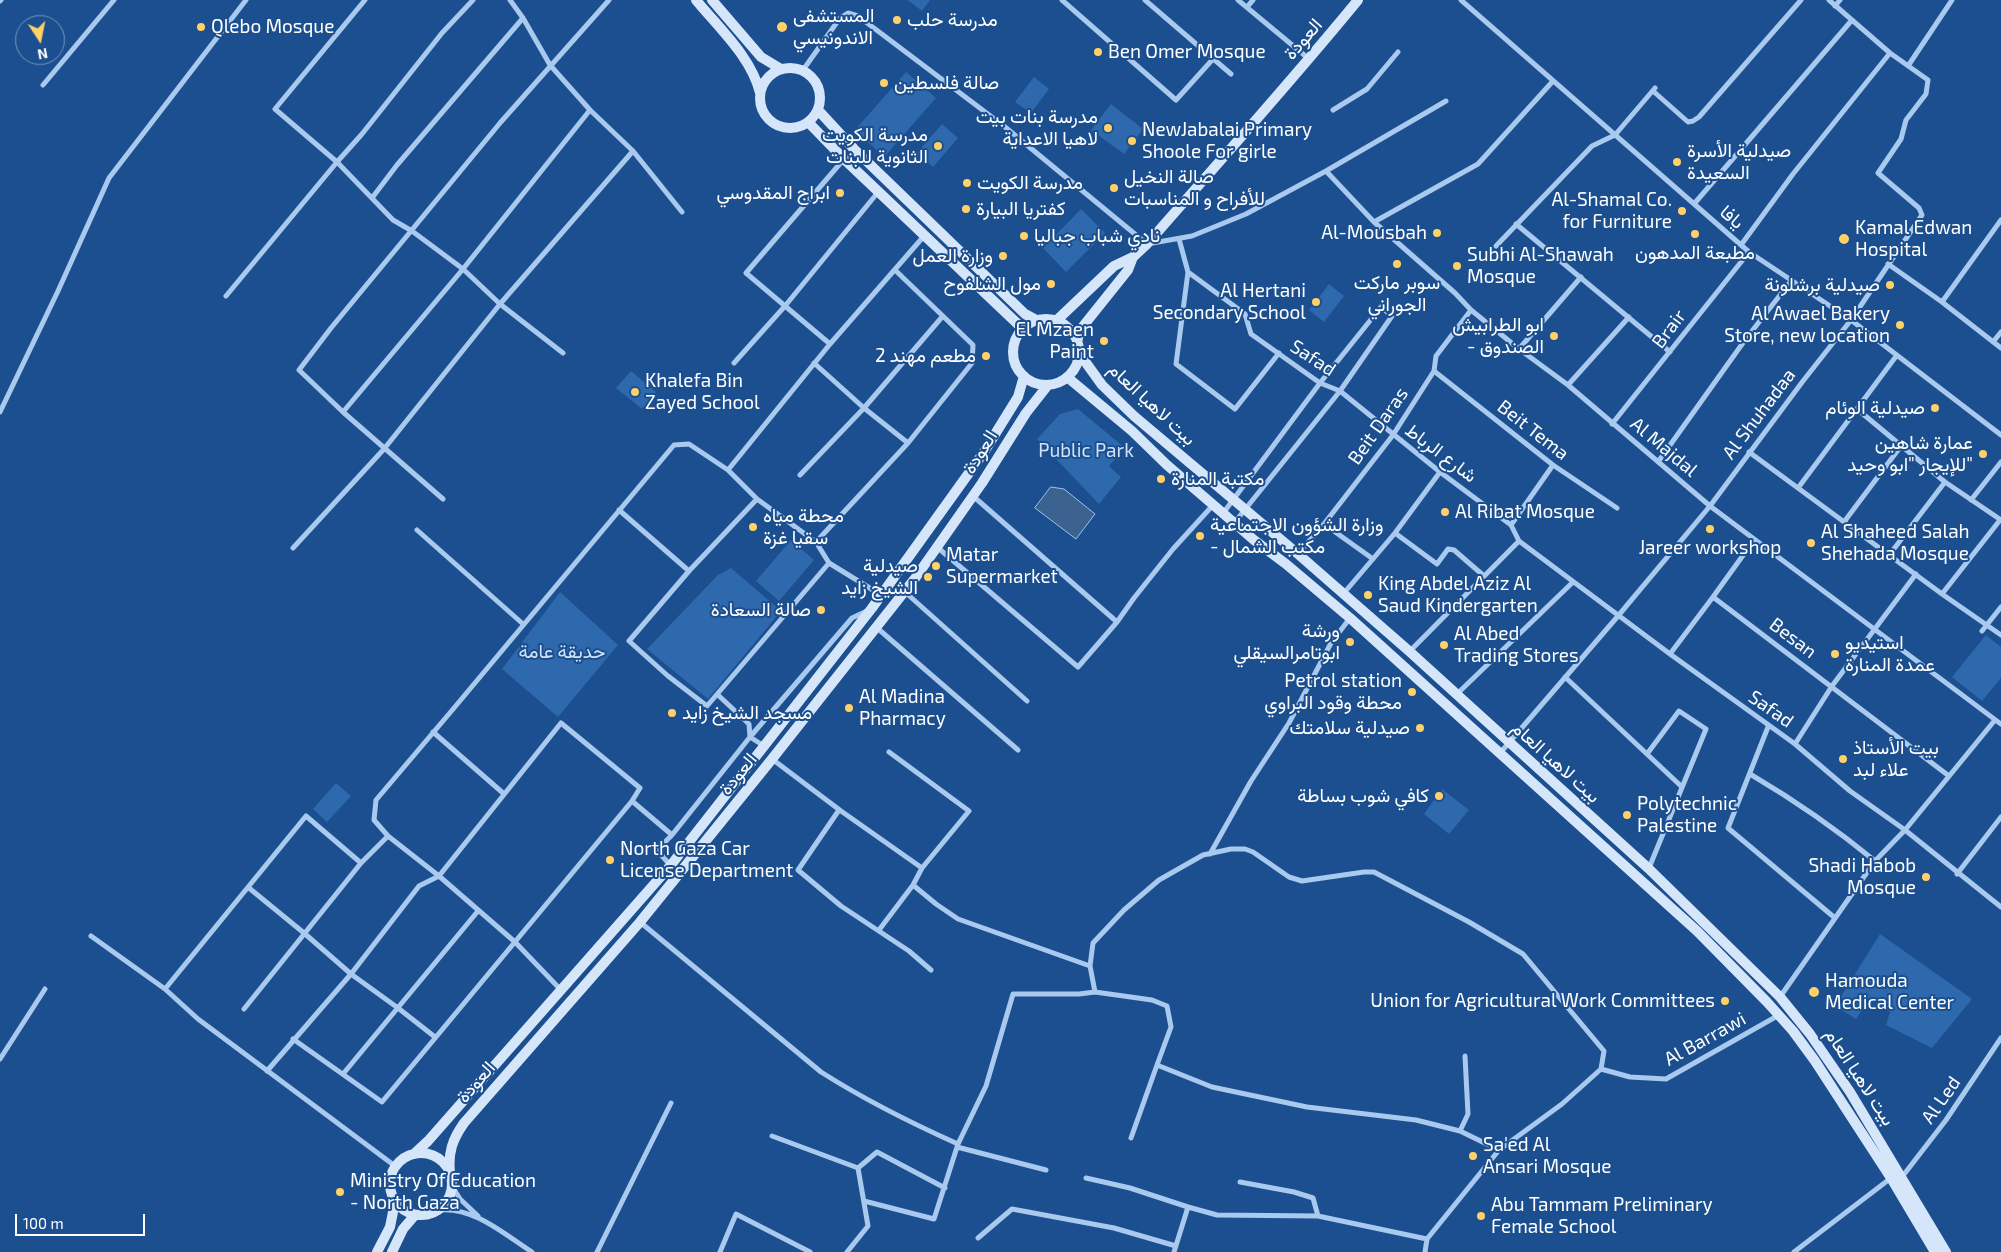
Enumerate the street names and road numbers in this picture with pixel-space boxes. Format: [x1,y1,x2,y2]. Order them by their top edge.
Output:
street label: العودة [1279,14,1327,64]
street label: يافا [1715,200,1749,234]
street label: Brair [1647,305,1691,353]
street label: Safad [1286,335,1340,381]
street label: بيت لاهيا العام [1103,358,1201,450]
street label: Al Shuhadaa [1718,364,1800,464]
street label: Beit Daras [1343,383,1413,469]
street label: Beit Tema [1493,395,1573,465]
street label: Al Majdal [1626,412,1702,482]
street label: شارع الرباط [1401,419,1481,487]
street label: العودة [958,426,1002,478]
street label: Besan [1765,613,1821,663]
street label: Safad [1744,685,1798,733]
street label: بيت لاهيا العام [1507,716,1605,808]
street label: العودة [714,749,762,799]
street label: Al Barrawi [1660,1007,1750,1071]
street label: بيت لاهيا العام [1820,1024,1900,1130]
street label: العودة [452,1057,500,1107]
street label: Al Led [1917,1072,1965,1128]

